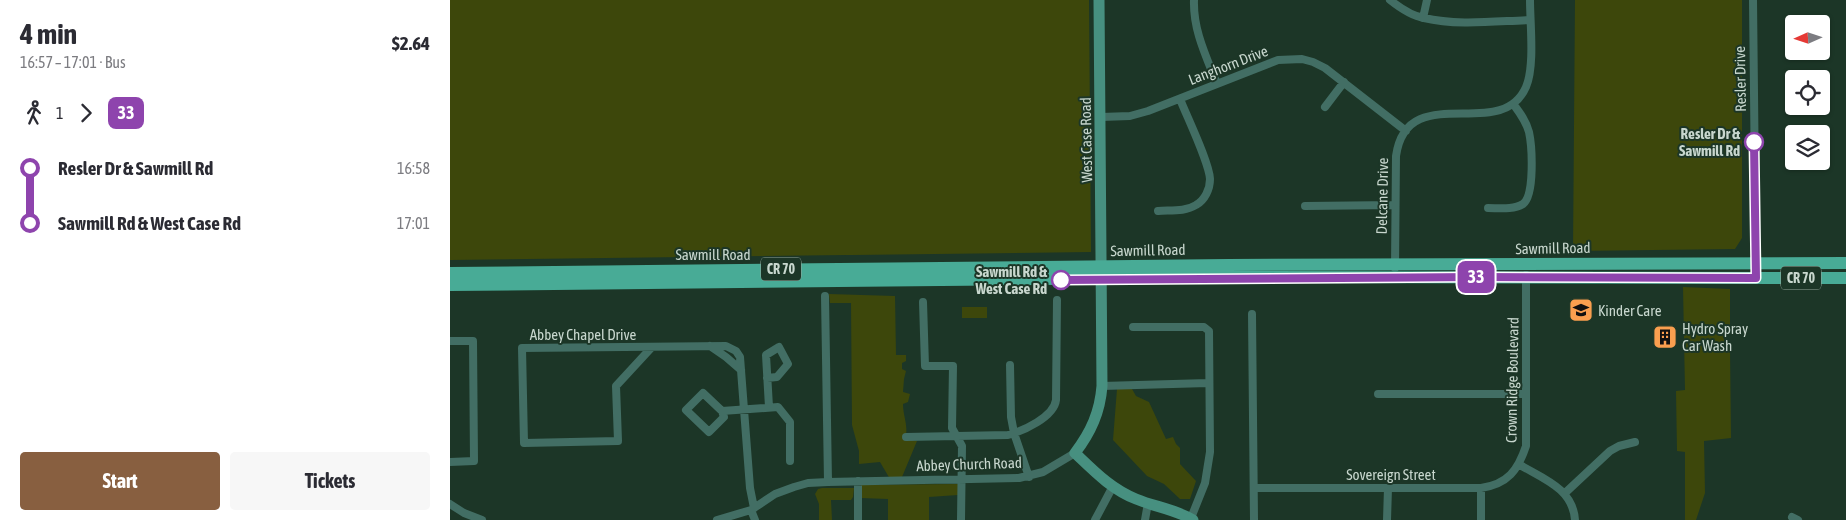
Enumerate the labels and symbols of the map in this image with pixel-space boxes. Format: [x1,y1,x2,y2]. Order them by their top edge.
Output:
north arrow [1785,15,1830,60]
street label: Langhorn Drive [1186,42,1270,88]
street label: Resler Drive [1731,46,1749,112]
street label: West Case Road [1077,97,1095,183]
place label: Resler Dr & Sawmill Rd [1679,125,1740,159]
marker: Resler Dr & Sawmill Rd [1744,132,1764,152]
street label: Delcane Drive [1373,157,1391,235]
street label: Sawmill Road [1515,239,1591,257]
street label: Sawmill Road [1110,241,1186,259]
street label: Sawmill Road [675,246,751,263]
road number: CR 70 [761,258,801,280]
line badge: 33 [1454,261,1498,293]
place label: Sawmill Rd & West Case Rd [975,263,1047,297]
road number: CR 70 [1781,266,1821,290]
marker: Sawmill Rd & West Case Rd [1051,270,1071,290]
school or university icon: Kinder Care [1568,297,1594,323]
place label: Kinder Care [1598,302,1662,319]
street label: Crown Ridge Boulevard [1502,317,1522,443]
place label: Hydro Spray Car Wash [1682,320,1748,354]
building icon: Hydro Spray Car Wash [1652,324,1678,350]
street label: Abbey Chapel Drive [530,326,636,343]
street label: Abbey Church Road [916,454,1022,474]
street label: Sovereign Street [1346,466,1436,483]

